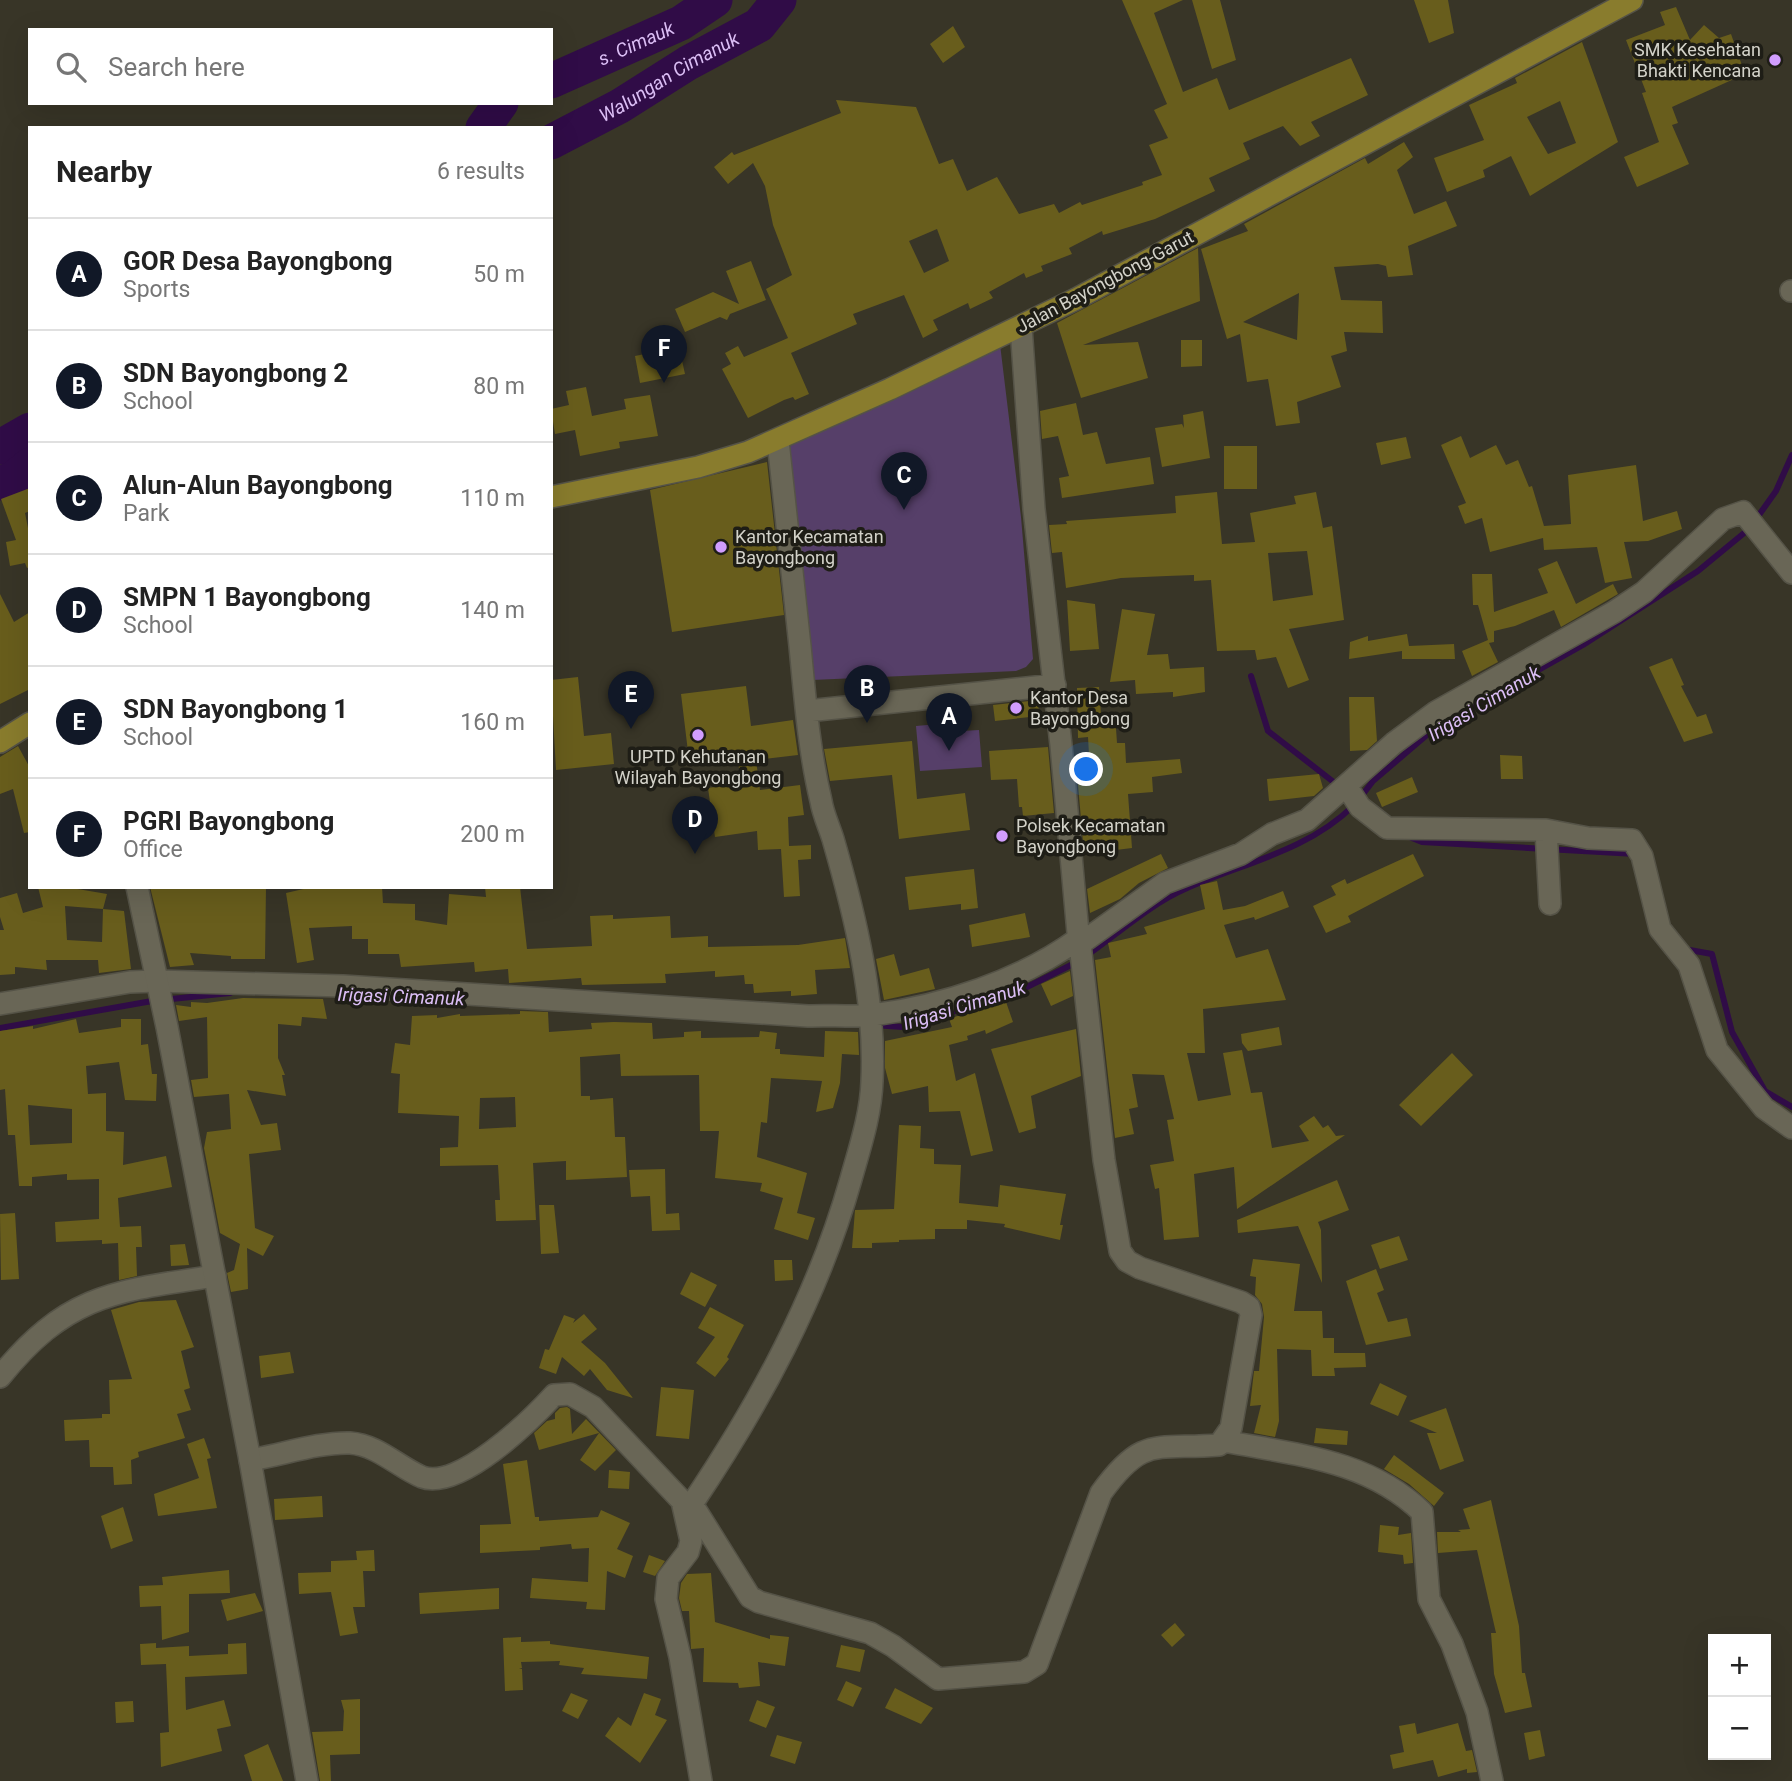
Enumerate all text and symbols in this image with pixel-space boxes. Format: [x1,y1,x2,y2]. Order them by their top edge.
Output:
water label: s. Cimauk [594,16,679,71]
water label: Walungan Cimanuk [595,27,744,127]
search box [28,28,553,105]
place label: SMK Kesehatan Bhakti Kencana [1634,39,1761,81]
icon: search [52,48,90,86]
text: Search here [108,52,245,82]
marker: SMK Kesehatan Bhakti Kencana [1767,52,1783,68]
text: Nearby [56,154,152,189]
text: 6 results [437,158,525,185]
street label: Jalan Bayongbong-Garut [1013,226,1197,337]
text: GOR Desa Bayongbong [123,246,392,276]
text: A [71,261,87,288]
text: 50 m [473,261,525,288]
text: Sports [123,276,190,303]
pin: F [641,325,687,383]
text: SDN Bayongbong 2 [123,358,348,388]
text: B [72,373,86,400]
text: 80 m [473,373,525,400]
text: School [123,388,193,415]
pin: C [881,452,927,510]
text: Alun-Alun Bayongbong [123,470,393,500]
text: C [71,485,87,512]
text: 110 m [460,485,525,512]
text: Park [123,500,169,527]
place label: Kantor Kecamatan Bayongbong [735,526,884,568]
marker: Kantor Kecamatan Bayongbong [713,539,729,555]
text: SMPN 1 Bayongbong [123,582,371,612]
text: D [72,597,86,624]
text: 140 m [460,597,525,624]
text: School [123,612,193,639]
water label: Irigasi Cimanuk [1424,660,1545,746]
pin: B [844,665,890,723]
pin: E [608,671,654,729]
place label: Kantor Desa Bayongbong [1030,687,1130,729]
pin: A [926,693,972,751]
text: SDN Bayongbong 1 [123,694,348,724]
marker: Kantor Desa Bayongbong [1008,700,1024,716]
text: E [73,709,85,736]
text: 160 m [460,709,525,736]
text: School [123,724,193,751]
marker: UPTD Kehutanan Wilayah Bayongbong [690,727,706,743]
place label: UPTD Kehutanan Wilayah Bayongbong [615,746,781,788]
your location [1069,752,1103,786]
pin: D [672,796,718,854]
text: PGRI Bayongbong [123,806,334,836]
place label: Polsek Kecamatan Bayongbong [1016,815,1165,857]
text: F [73,821,85,848]
text: 200 m [460,821,525,848]
marker: Polsek Kecamatan Bayongbong [994,828,1010,844]
text: Office [123,836,183,863]
water label: Irigasi Cimanuk [900,976,1029,1035]
water label: Irigasi Cimanuk [337,983,466,1010]
map controls [1708,1634,1771,1760]
button: + [1708,1634,1771,1697]
button: − [1708,1697,1771,1760]

